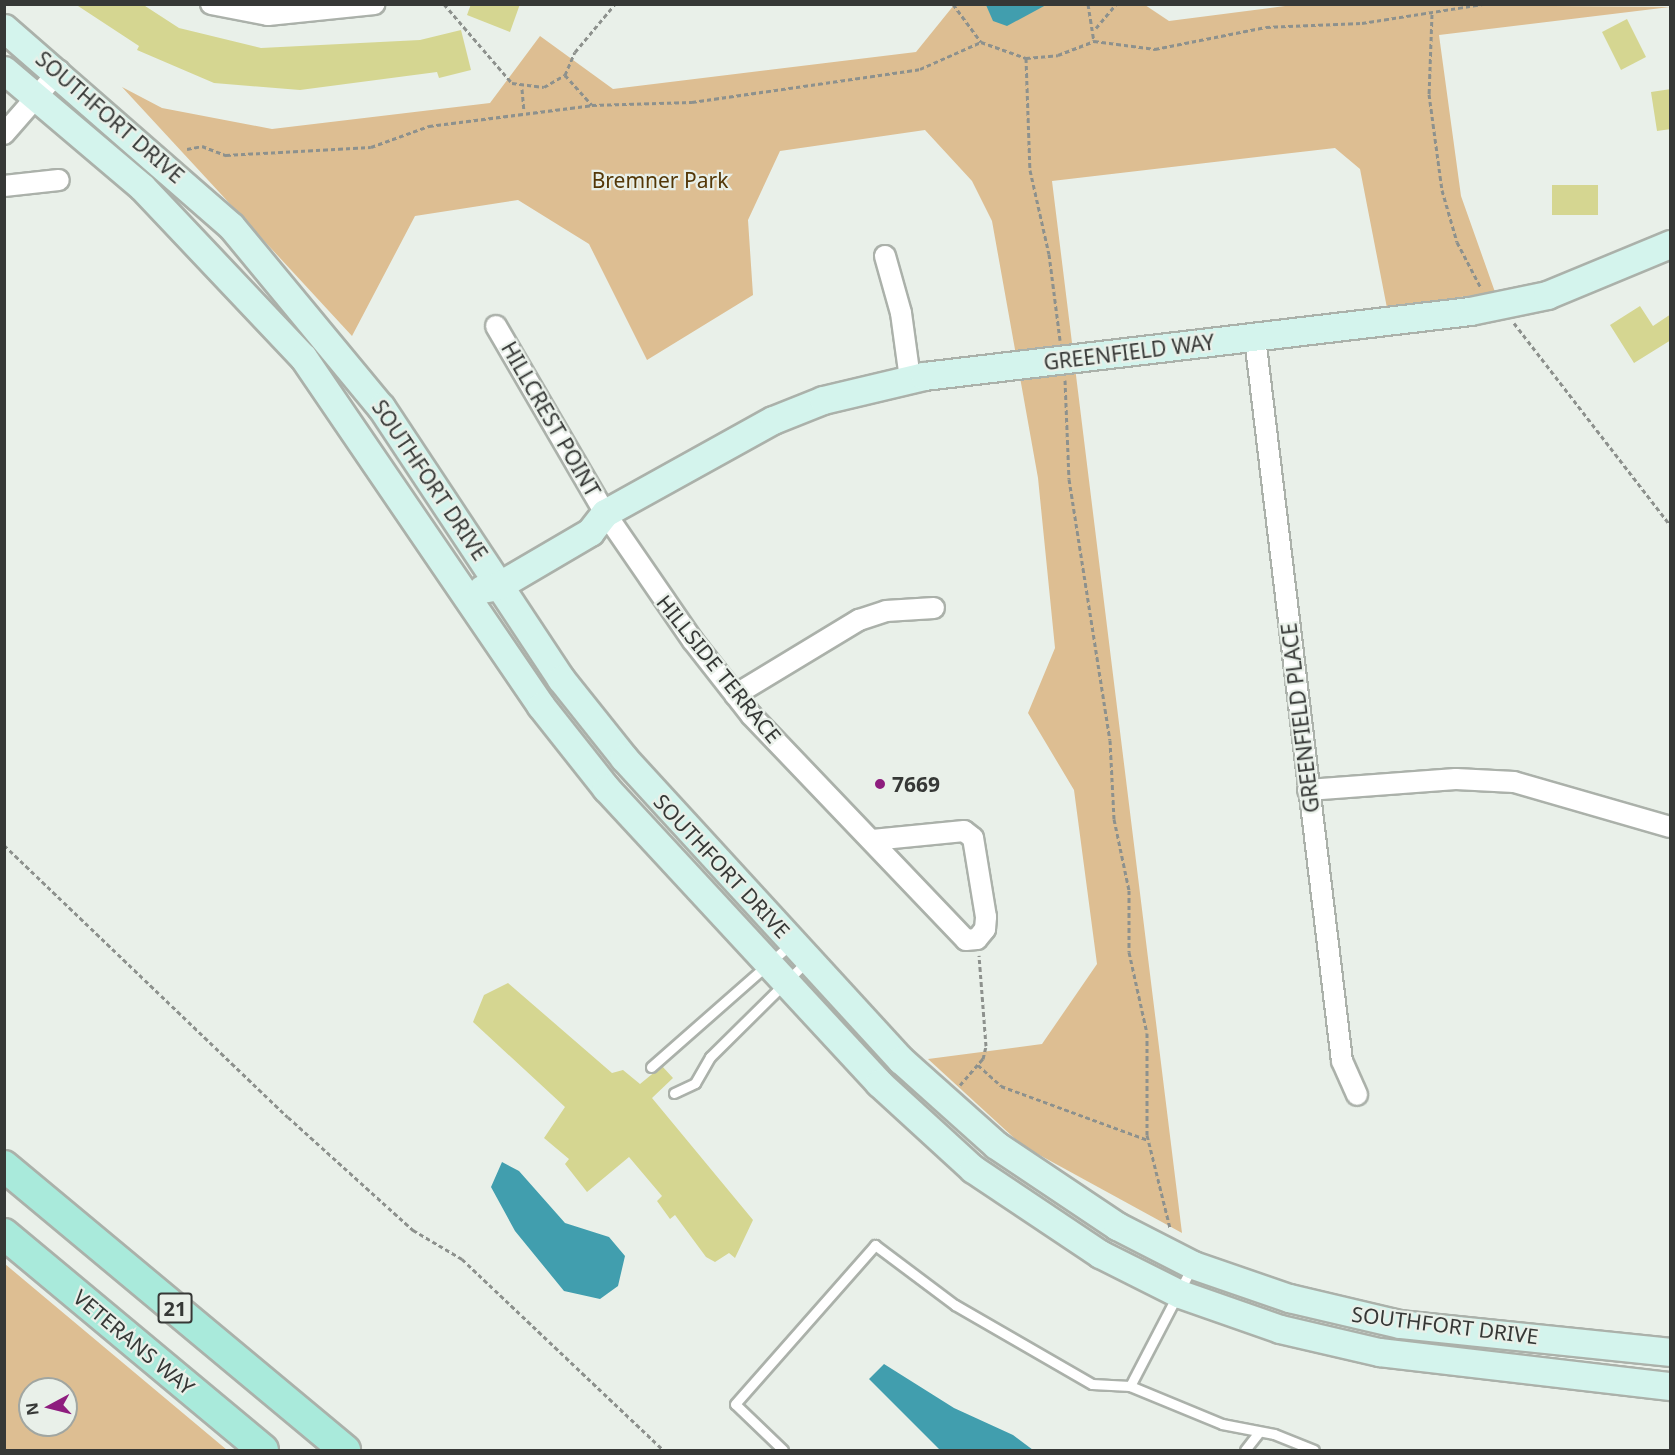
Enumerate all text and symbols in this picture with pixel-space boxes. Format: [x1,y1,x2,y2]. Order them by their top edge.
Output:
street label: SOUTHFORT DRIVE [31,46,189,188]
park label: Bremner Park [592,167,728,193]
street label: GREENFIELD WAY [1042,329,1216,375]
street label: HILLCREST POINT [496,337,606,501]
street label: SOUTHFORT DRIVE [367,395,493,565]
street label: HILLSIDE TERRACE [652,590,786,748]
street label: GREENFIELD PLACE [1276,622,1324,814]
place label: 7669 [892,771,940,797]
marker: 7669 [873,777,887,791]
street label: SOUTHFORT DRIVE [649,789,795,943]
street label: VETERANS WAY [69,1284,199,1400]
road number: 21 [157,1291,193,1325]
street label: SOUTHFORT DRIVE [1350,1301,1540,1349]
north arrow [18,1377,78,1437]
text: N [20,1401,44,1417]

